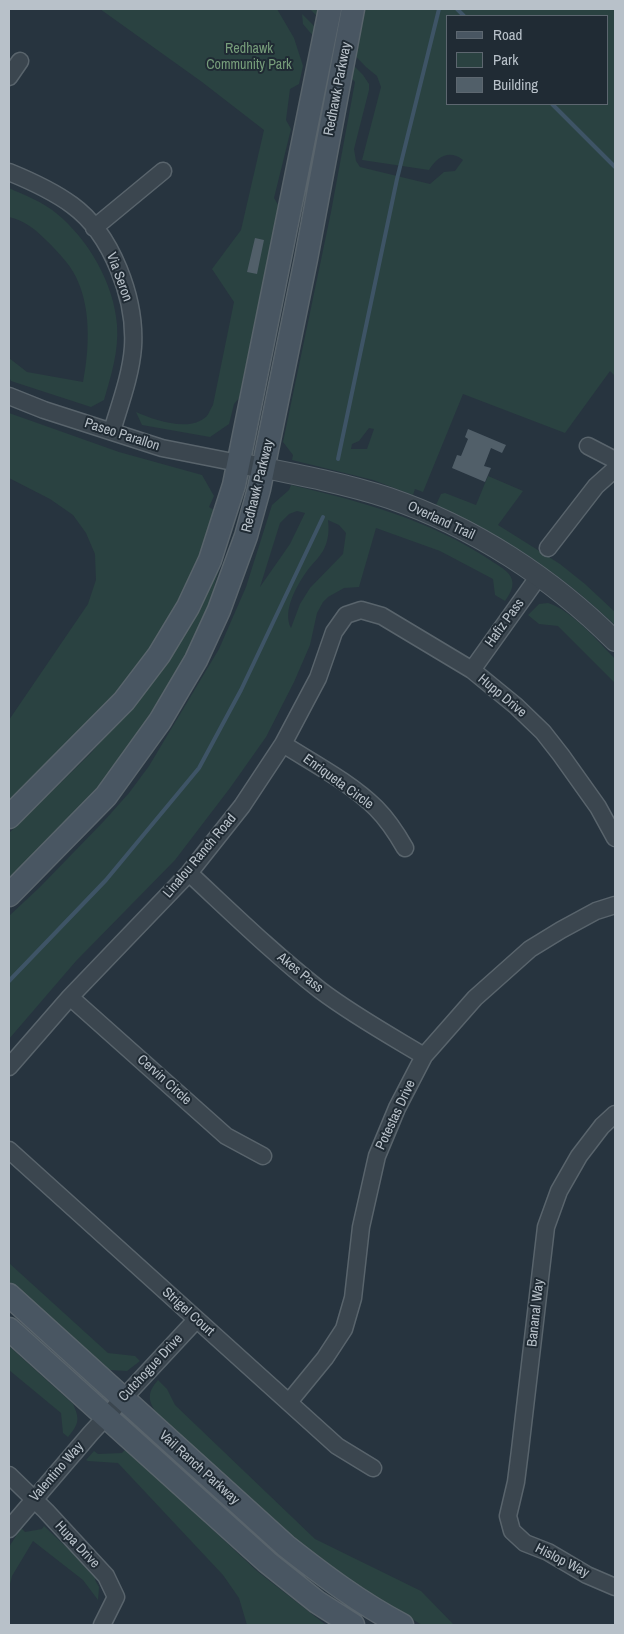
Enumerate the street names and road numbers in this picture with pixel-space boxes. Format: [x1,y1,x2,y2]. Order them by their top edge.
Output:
street label: Redhawk Parkway [321,41,355,137]
street label: Via Seron [102,250,136,304]
street label: Paseo Parallon [82,415,162,455]
street label: Redhawk Parkway [238,438,278,534]
street label: Overland Trail [405,498,477,544]
street label: Hafiz Pass [482,596,528,650]
street label: Hupp Drive [474,671,530,721]
street label: Enriqueta Circle [300,751,376,813]
street label: Linalou Ranch Road [160,811,240,901]
street label: Akes Pass [274,949,326,997]
street label: Cervin Circle [133,1051,195,1109]
street label: Potestas Drive [372,1077,420,1153]
street label: Bananal Way [524,1278,548,1348]
street label: Strigel Court [158,1284,218,1340]
street label: Cutchogue Drive [115,1331,187,1405]
street label: Vail Ranch Parkway [155,1427,243,1509]
street label: Valentino Way [27,1439,87,1505]
street label: Hupa Drive [51,1518,103,1572]
street label: Hislop Way [532,1540,592,1582]

